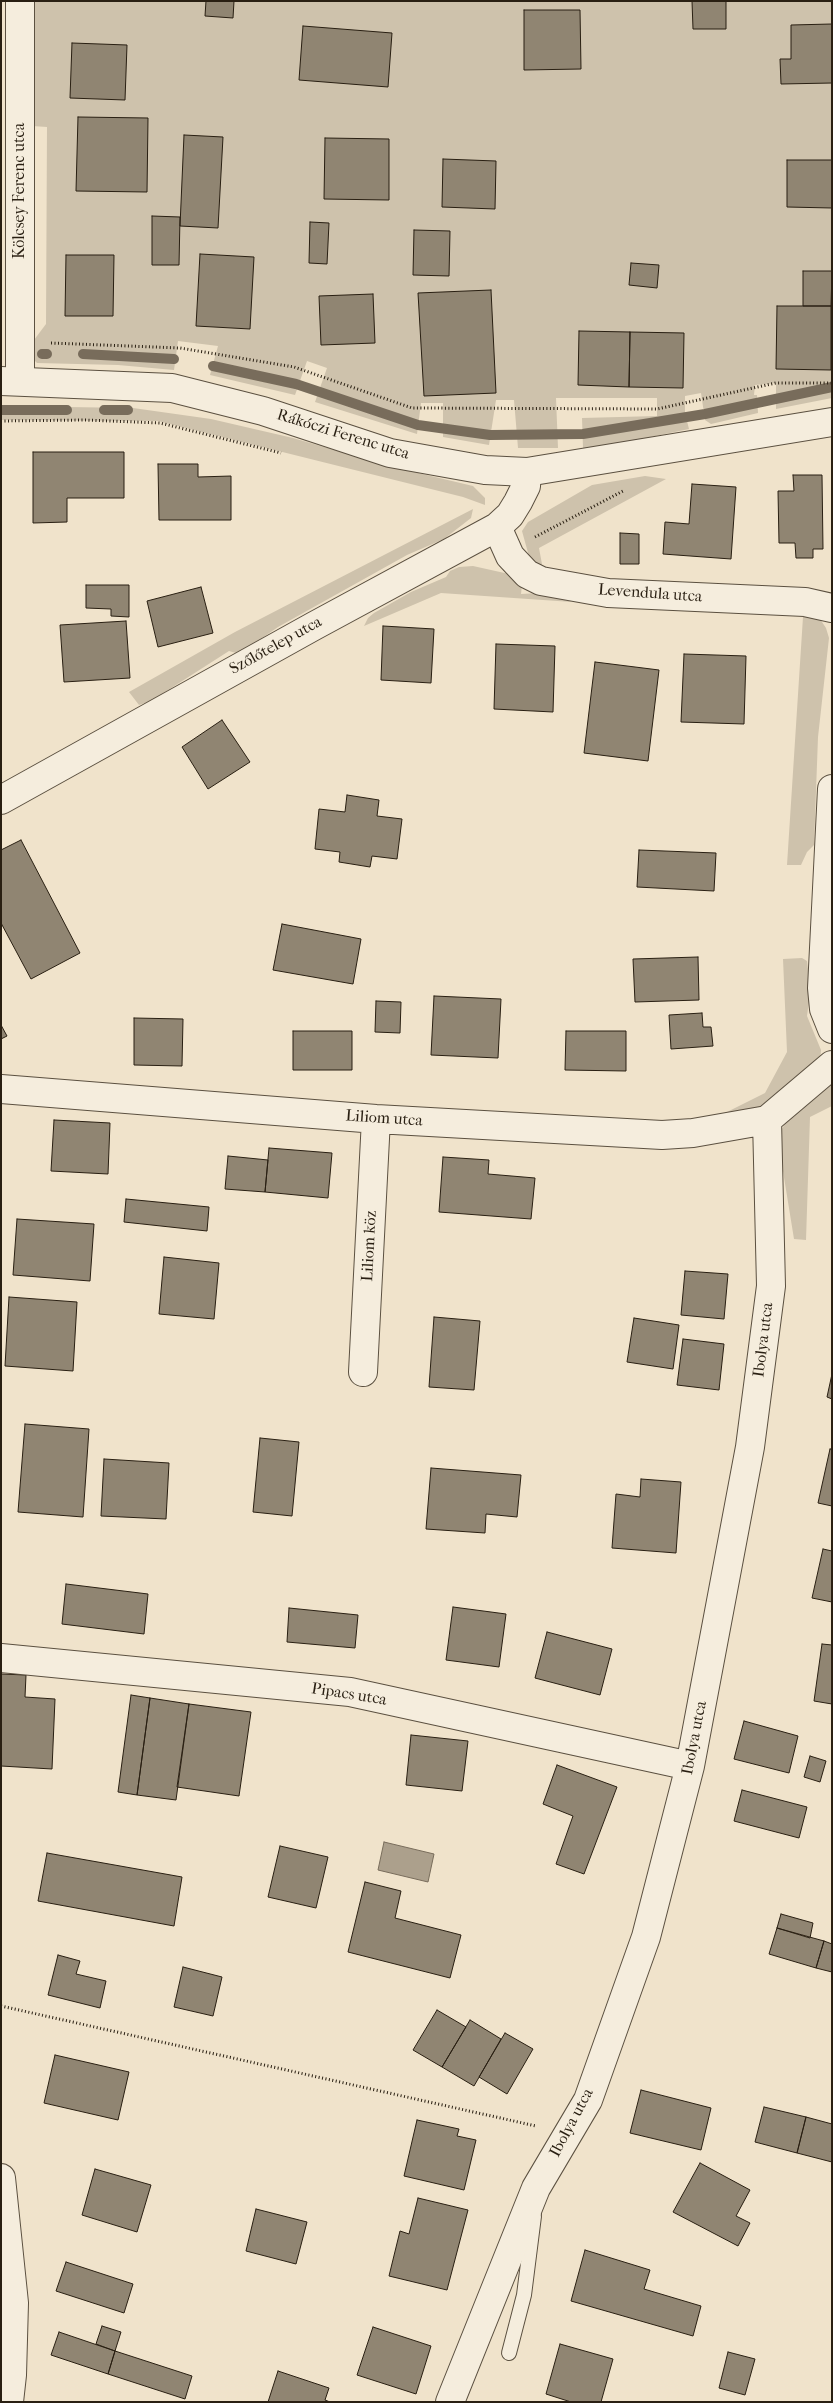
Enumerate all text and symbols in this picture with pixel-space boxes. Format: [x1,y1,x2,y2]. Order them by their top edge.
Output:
street label: Kölcsey Ferenc utca [10,123,30,259]
street label: Rákóczi Ferenc utca [274,406,412,464]
street label: Levendula utca [597,581,703,607]
street label: Szőlőtelep utca [226,613,326,679]
street label: Liliom utca [345,1107,423,1131]
street label: Liliom köz [359,1210,381,1282]
street label: Ibolya utca [750,1302,778,1378]
street label: Pipacs utca [310,1680,388,1710]
street label: Ibolya utca [678,1699,712,1777]
street label: Ibolya utca [546,2085,598,2161]

